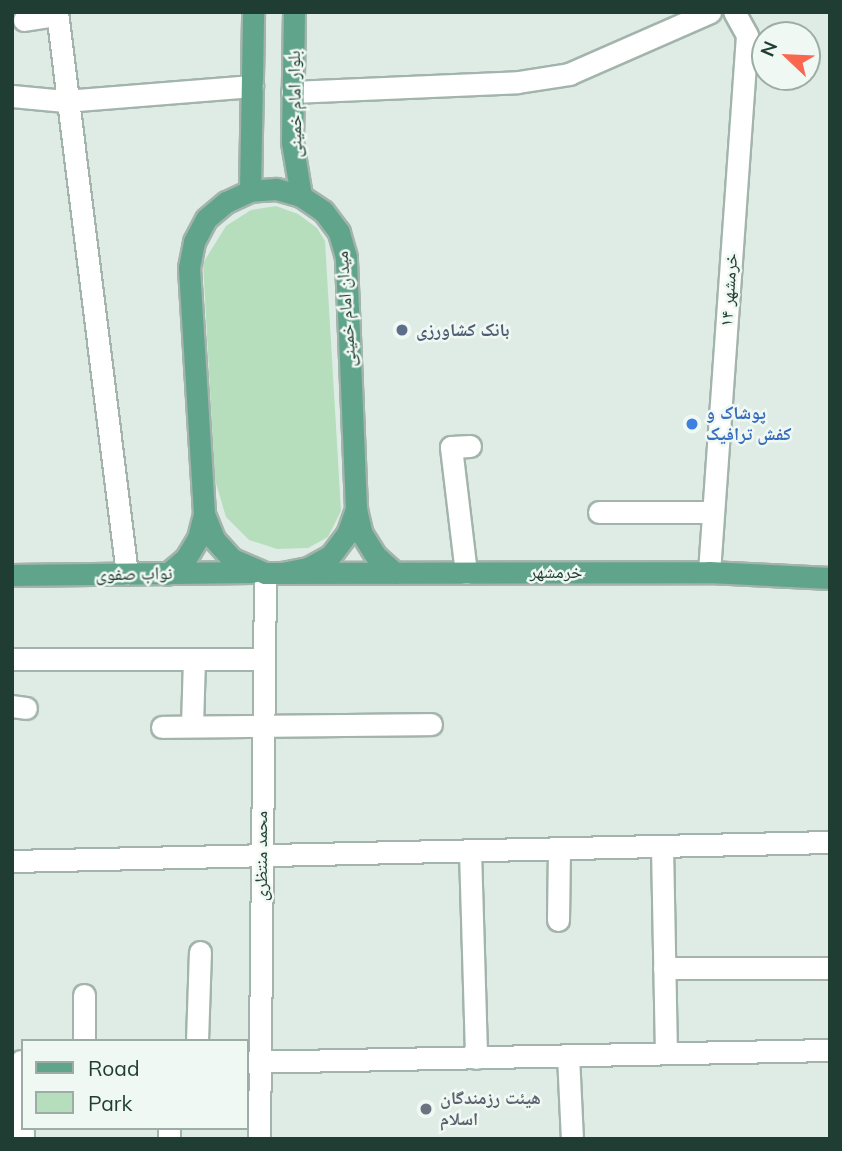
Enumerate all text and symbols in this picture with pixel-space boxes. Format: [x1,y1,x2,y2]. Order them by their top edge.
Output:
north arrow [751,21,821,91]
text: N [755,37,782,60]
street label: بلوار امام خمینی [283,50,307,158]
street label: میدان امام خمینی [331,250,361,368]
street label: خرمشهر ۱۴ [716,252,742,328]
place label: بانک کشاورزی [416,319,510,341]
marker: بانک کشاورزی [394,322,410,338]
place label: پوشاک و کفش ترافیک [706,403,791,446]
marker: پوشاک و کفش ترافیک [684,416,700,432]
street label: خرمشهر [530,561,582,583]
street label: نواب صفوی [95,563,173,585]
street label: محمد منتظری [250,811,272,901]
legend [21,1039,248,1130]
text: Road [88,1055,139,1081]
place label: هیئت رزمندگان اسلام [440,1088,541,1130]
text: Park [88,1090,132,1116]
marker: هیئت رزمندگان اسلام [418,1101,434,1117]

